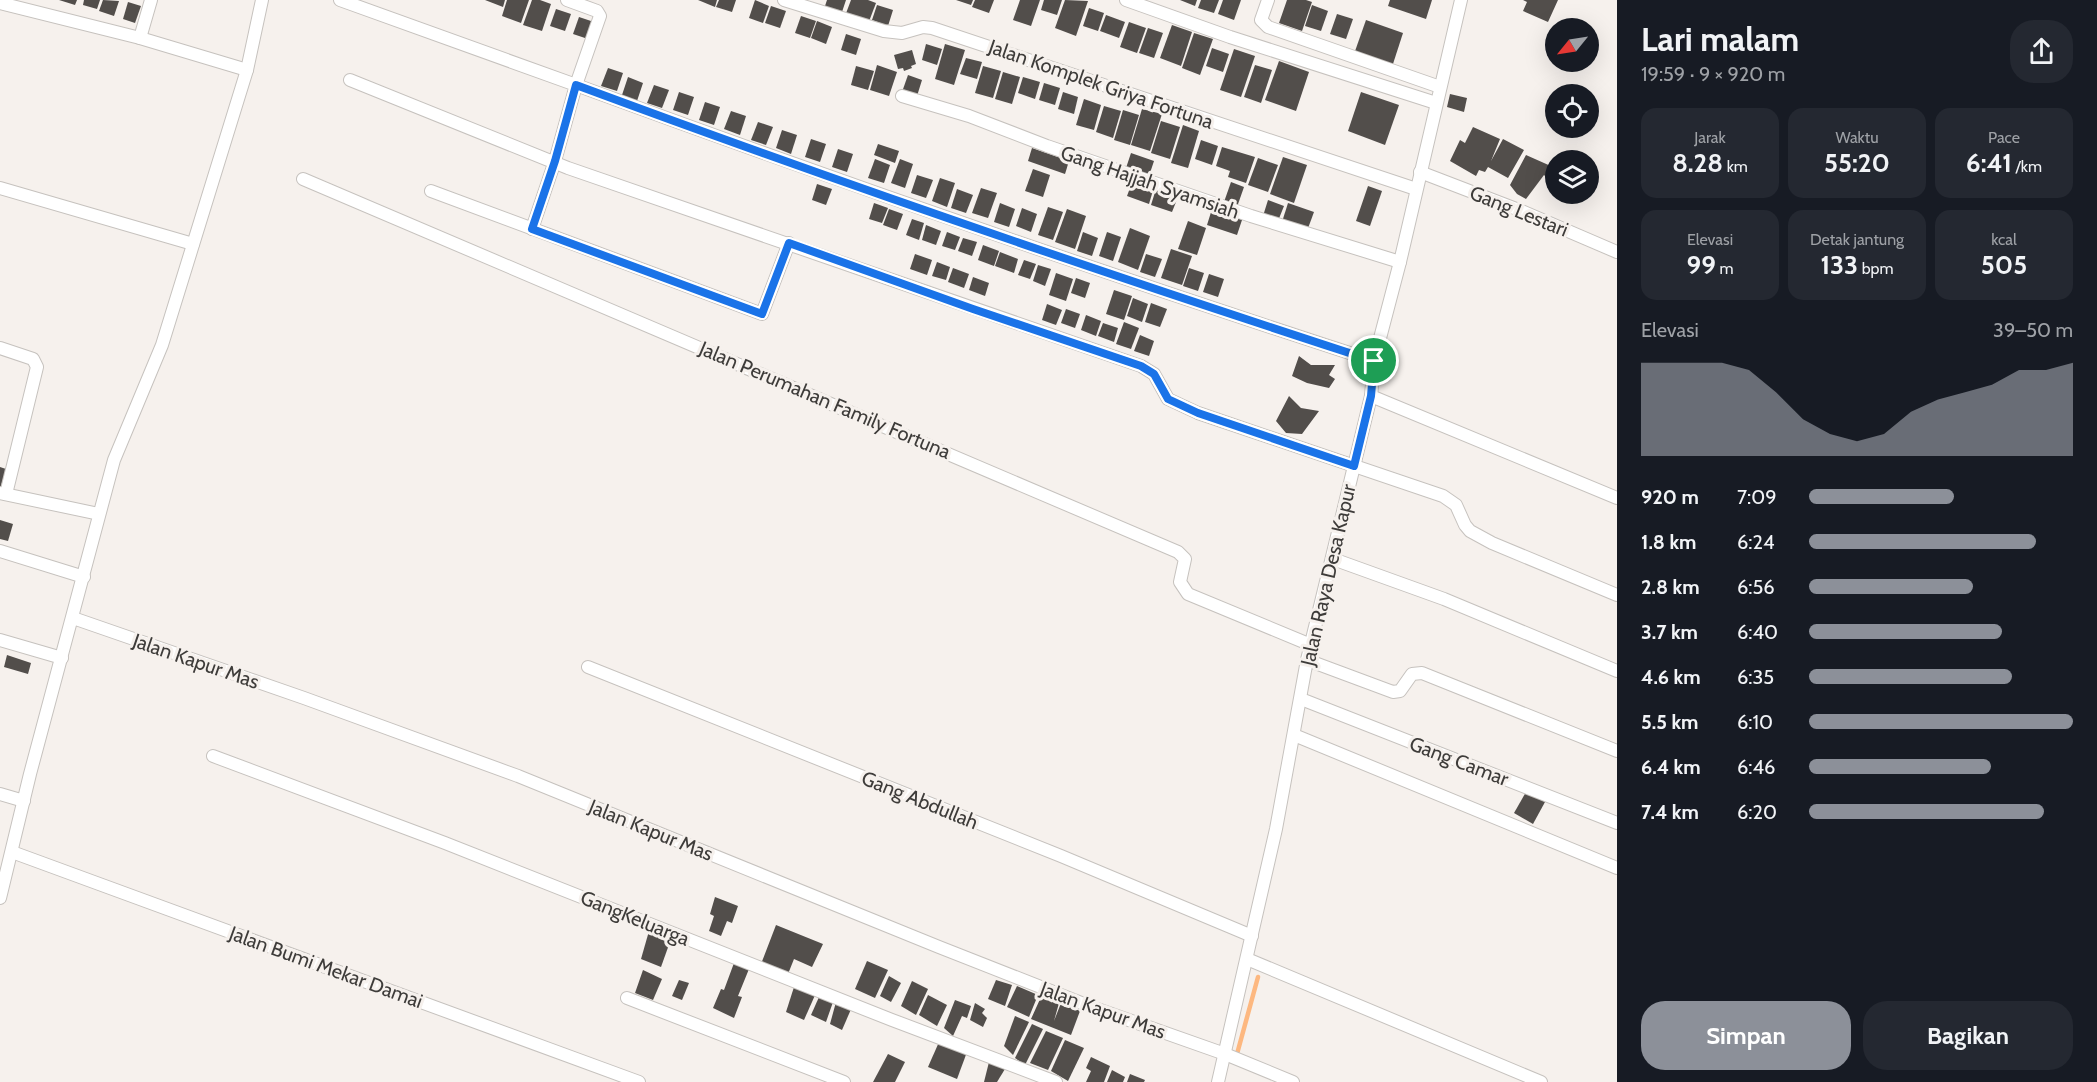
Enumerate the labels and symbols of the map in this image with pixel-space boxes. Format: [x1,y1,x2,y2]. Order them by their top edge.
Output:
north arrow [1545,18,1599,72]
street label: Jalan Komplek Griya Fortuna [985,34,1217,134]
street label: Gang Hajjah Syamsiah [1058,140,1242,224]
street label: Gang Lestari [1466,180,1572,242]
pin [1348,335,1399,386]
street label: Jalan Perumahan Family Fortuna [695,336,955,464]
street label: Jalan Raya Desa Kapur [1295,481,1361,669]
street label: Jalan Kapur Mas [129,628,262,694]
street label: Gang Camar [1406,731,1513,791]
street label: Gang Abdullah [858,766,982,834]
street label: Jalan Kapur Mas [584,794,717,866]
street label: GangKeluarga [577,885,693,951]
street label: Jalan Bumi Mekar Damai [225,920,426,1013]
street label: Jalan Kapur Mas [1036,976,1169,1044]

